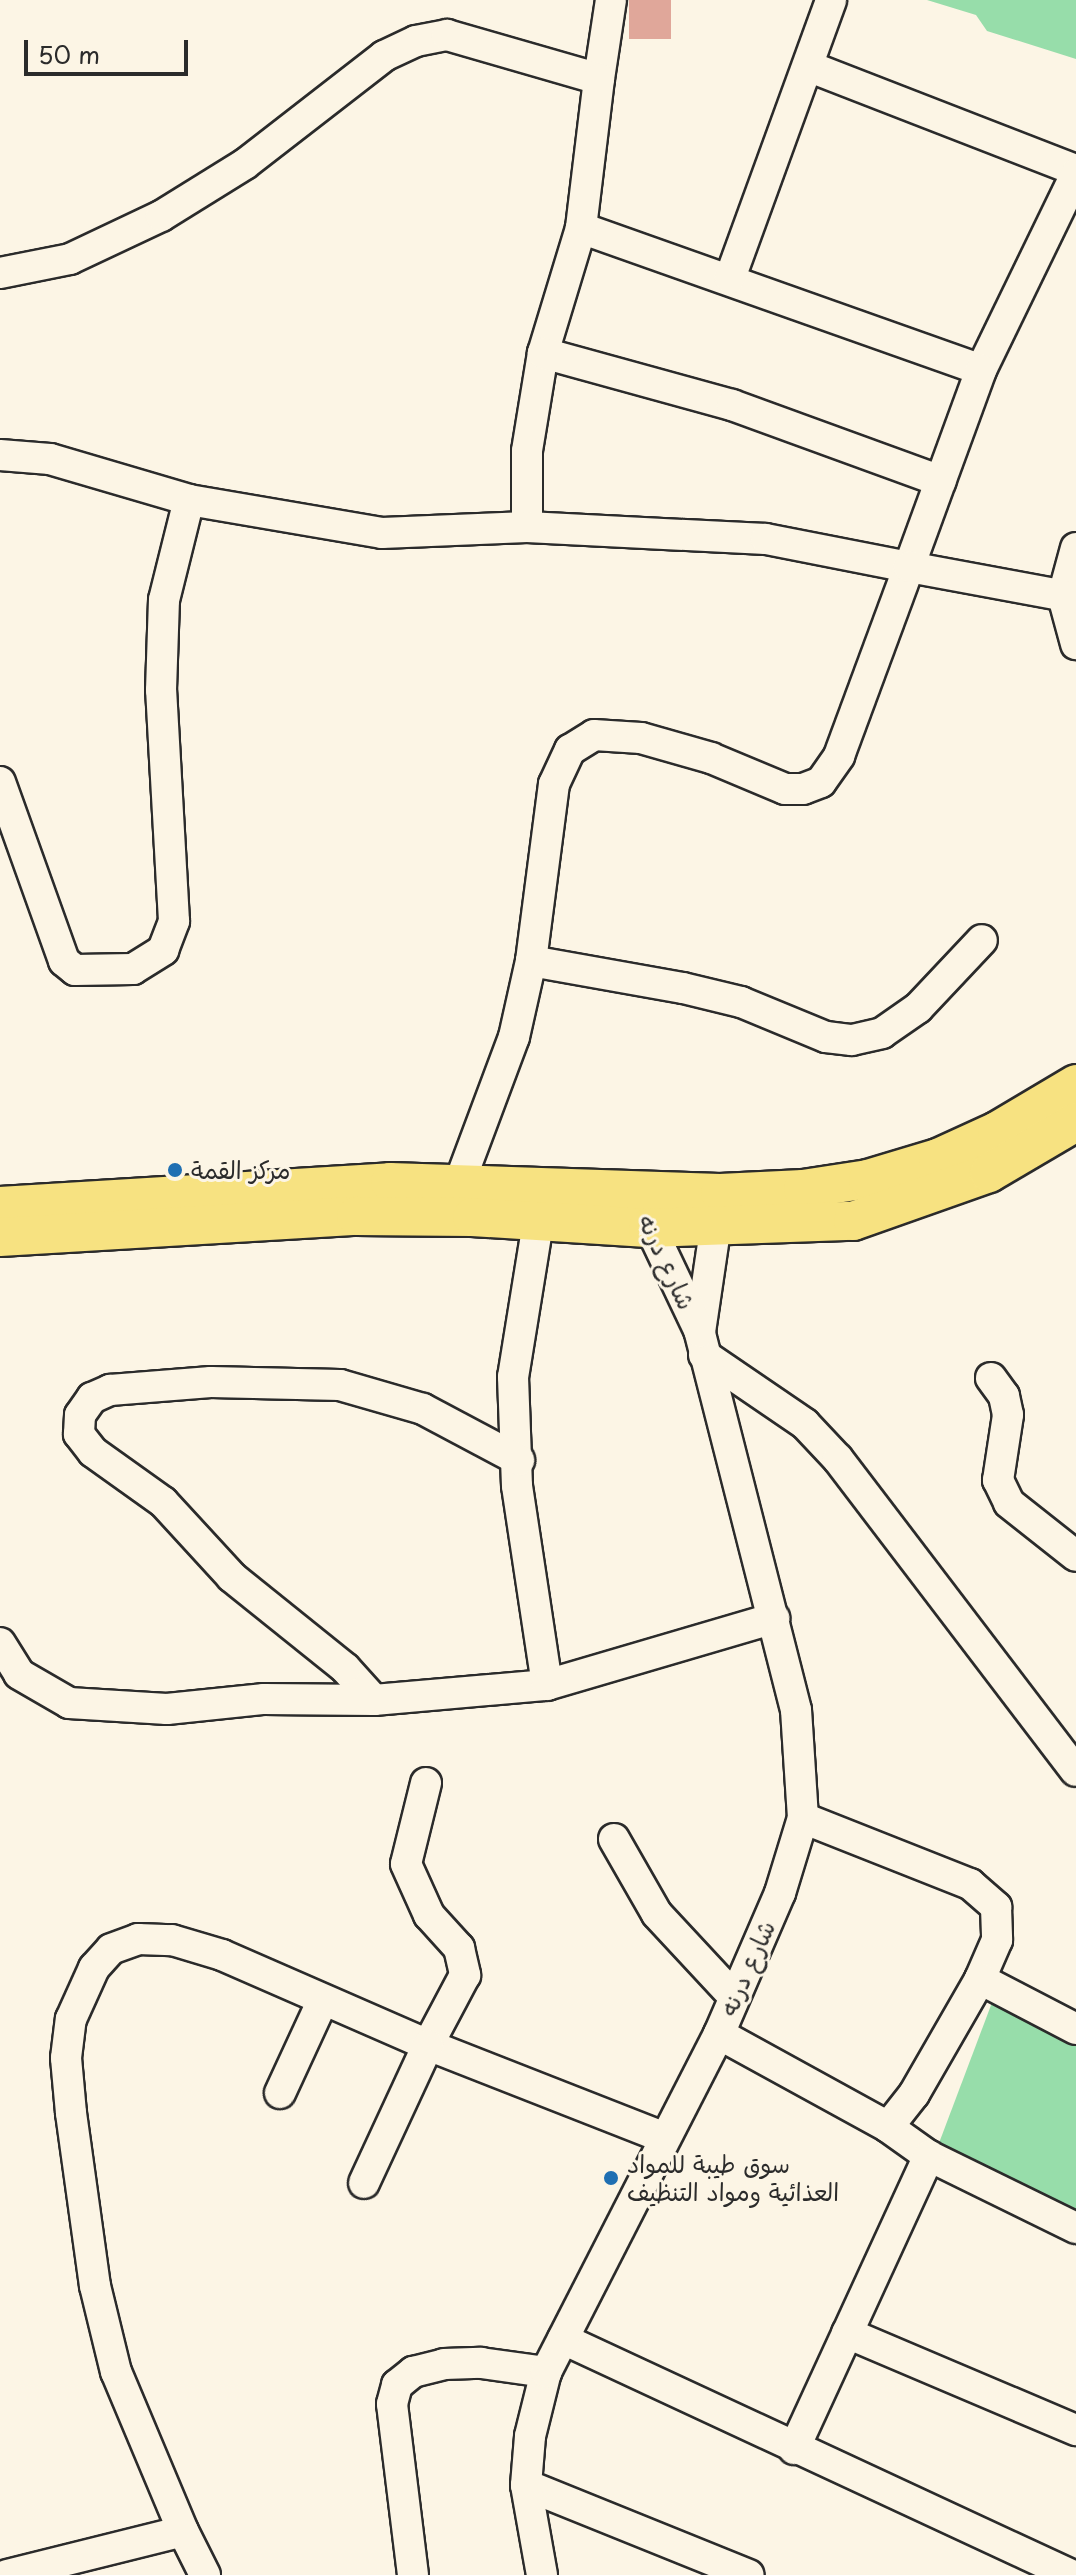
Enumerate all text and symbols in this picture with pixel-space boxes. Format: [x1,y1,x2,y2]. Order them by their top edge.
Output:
scale bar [28,24,192,74]
text: 50 m [38,36,100,72]
place label: مركز القمة [191,1156,291,1184]
marker: مركز القمة [166,1161,184,1179]
street label: شارع درنه [633,1210,701,1314]
street label: شارع درنه [713,1916,781,2020]
place label: سوق طيبة للمواد العذائية ومواد التنظيف [627,2150,839,2206]
marker: سوق طيبة للمواد العذائية ومواد التنظيف [602,2169,620,2187]

